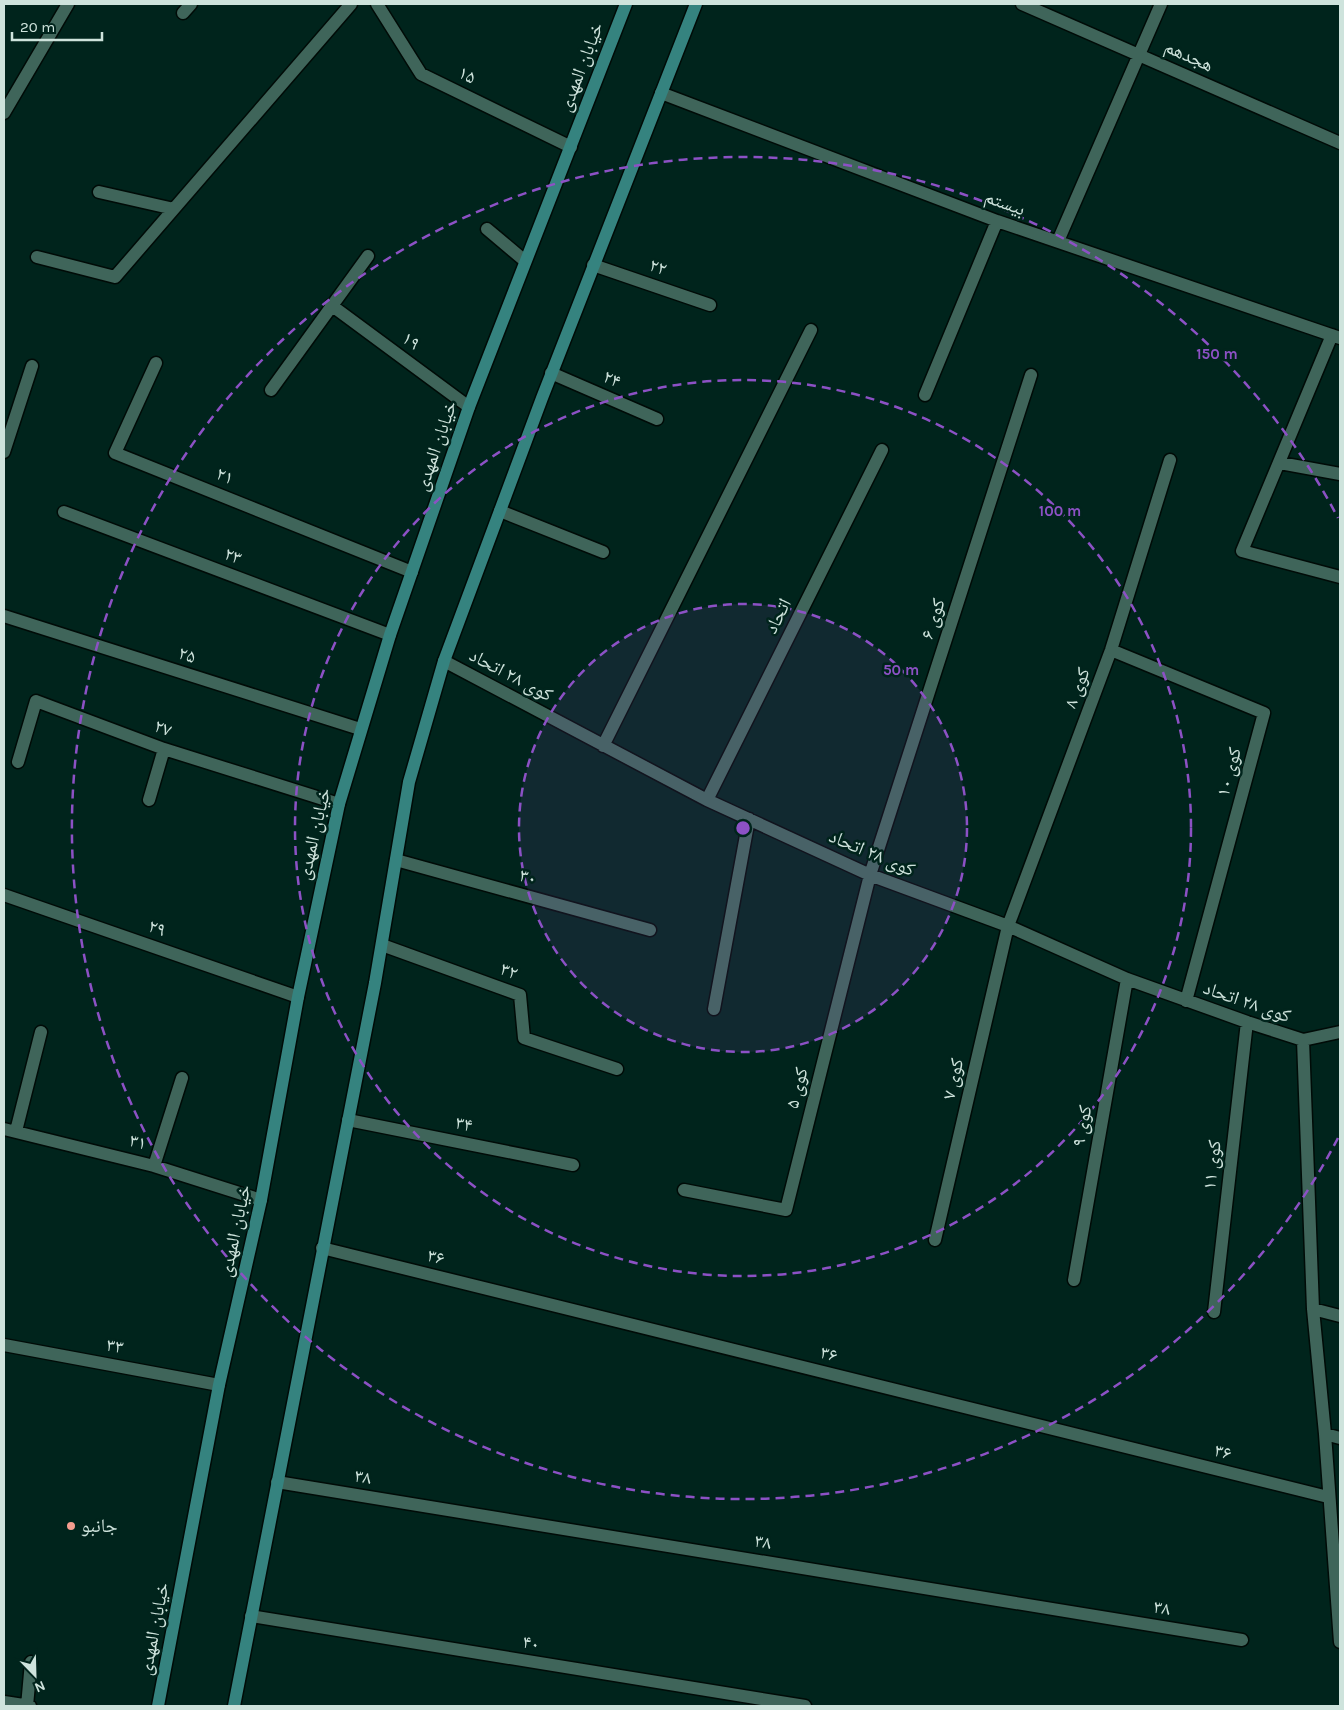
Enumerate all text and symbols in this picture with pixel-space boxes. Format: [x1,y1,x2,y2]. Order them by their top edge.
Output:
scale bar [12,10,102,42]
text: 20 m [20,18,55,36]
street label: خیابان المهدی [554,19,608,115]
street label: هجدهم [1161,36,1217,77]
street label: ۱۵ [455,61,479,89]
street label: بیستم [981,186,1028,221]
street label: ۲۲ [646,254,670,280]
street label: ۱۹ [398,327,424,355]
text: 150 m [1196,345,1238,363]
street label: ۲۴ [600,365,624,393]
street label: خیابان المهدی [410,398,462,494]
street label: ۲۱ [213,463,237,489]
text: 100 m [1039,502,1081,520]
street label: ۲۳ [221,543,245,569]
street label: اتحاد [760,595,796,637]
street label: کوی ۶ [916,596,950,642]
street label: ۲۵ [175,642,199,668]
street label: کوی ۲۸ اتحاد [466,644,556,706]
text: 50 m [883,661,919,679]
street label: کوی ۸ [1059,665,1095,711]
street label: ۲۷ [151,715,175,741]
street label: کوی ۱۰ [1212,745,1246,799]
street label: خیابان المهدی [293,786,335,882]
centre of rings [734,819,752,837]
street label: کوی ۲۸ اتحاد [826,825,918,881]
street label: ۳۰ [517,864,539,890]
street label: ۲۹ [145,915,169,941]
street label: ۳۲ [497,958,521,984]
street label: کوی ۲۸ اتحاد [1200,977,1294,1027]
street label: کوی ۷ [938,1056,968,1102]
street label: کوی ۵ [781,1065,813,1111]
street label: کوی ۹ [1068,1104,1096,1148]
street label: ۳۴ [454,1112,474,1136]
street label: ۳۱ [127,1129,149,1155]
street label: کوی ۱۱ [1198,1139,1226,1191]
street label: خیابان المهدی [214,1183,256,1279]
street label: ۳۶ [425,1244,447,1270]
street label: ۳۳ [105,1334,125,1358]
street label: ۳۶ [818,1341,840,1367]
street label: ۳۶ [1212,1439,1234,1465]
street label: ۳۸ [353,1465,374,1489]
place label: جانبو [81,1515,118,1537]
marker: جانبو [65,1520,77,1532]
street label: ۳۸ [753,1530,774,1554]
street label: خیابان المهدی [134,1581,174,1677]
street label: ۳۸ [1152,1596,1173,1620]
street label: ۴۰ [521,1631,541,1655]
north arrow [10,1650,60,1700]
text: N [32,1677,48,1696]

